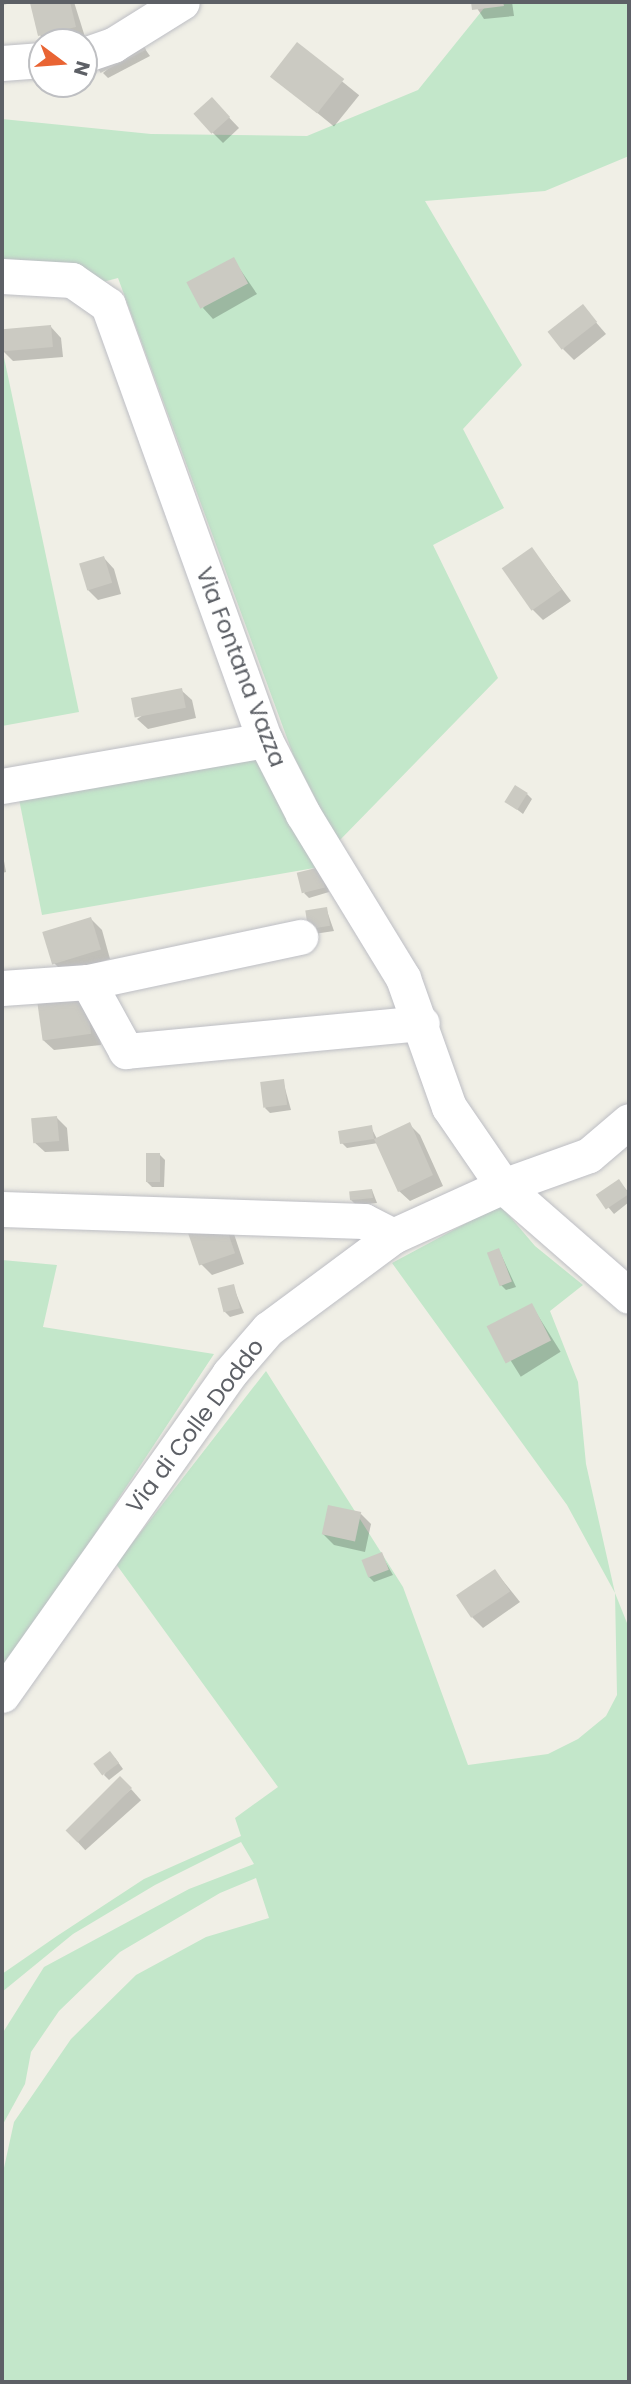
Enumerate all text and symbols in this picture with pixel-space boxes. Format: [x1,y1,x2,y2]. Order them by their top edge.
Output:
north arrow [28,28,98,98]
text: N [67,58,97,79]
street label: Via Fontana Vazza [190,563,292,771]
street label: Via di Colle Doddo [120,1333,270,1519]

